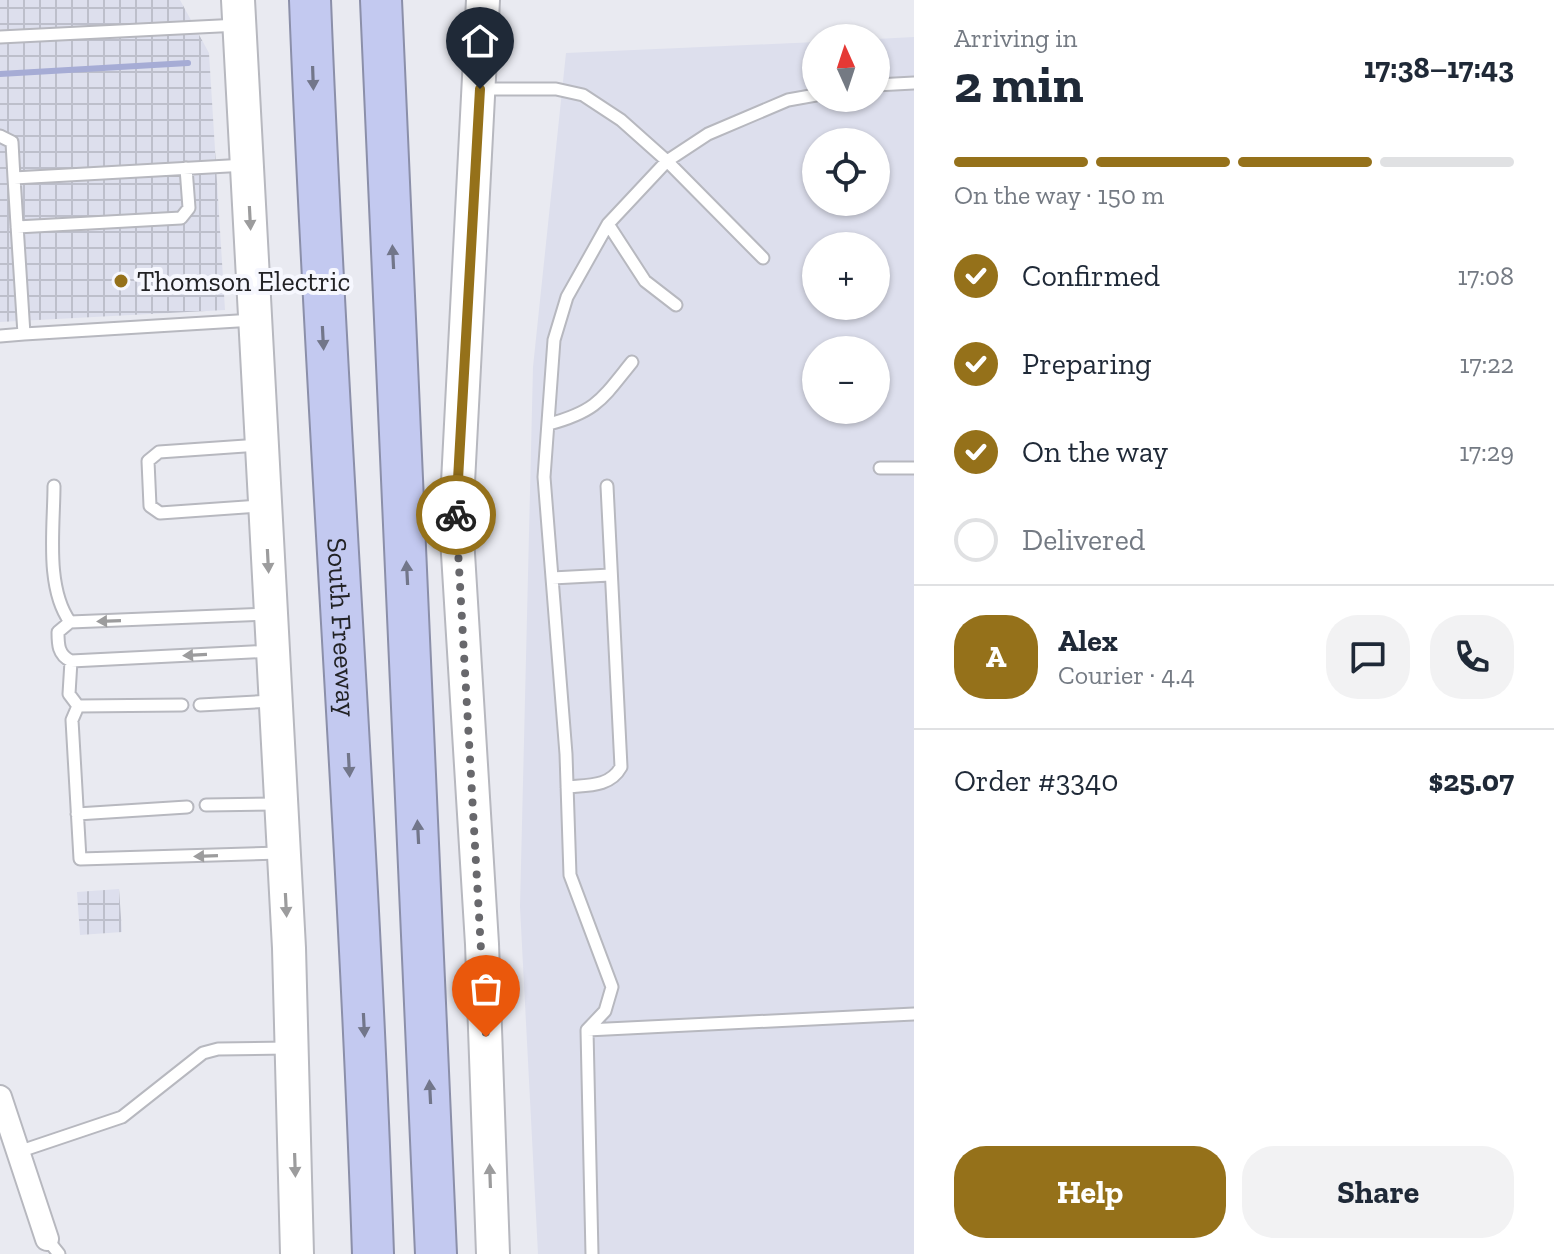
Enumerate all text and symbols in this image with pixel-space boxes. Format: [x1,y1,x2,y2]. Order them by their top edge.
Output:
pin [446,7,514,89]
icon: home [458,19,502,63]
text: Arriving in [954,22,1077,54]
north arrow [802,24,890,112]
map controls [802,24,890,424]
text: 17:38–17:43 [1364,50,1514,86]
text: 2 min [954,53,1084,115]
one-way arrow [306,66,319,91]
button: locate [802,128,890,216]
text: On the way · 150 m [954,179,1164,211]
one-way arrow [243,206,256,231]
button: + [802,232,890,320]
one-way arrow [386,244,399,269]
icon: check [954,254,998,298]
text: Confirmed [1022,258,1160,294]
text: 17:08 [1457,260,1514,292]
place label: Thomson Electric [137,265,351,298]
marker: Thomson Electric [112,272,130,290]
one-way arrow [317,326,330,351]
button: − [802,336,890,424]
icon: check [954,342,998,386]
text: Preparing [1022,346,1152,382]
text: 17:22 [1460,348,1514,380]
icon: check [954,430,998,474]
text: On the way [1022,434,1168,470]
text: 17:29 [1459,436,1514,468]
courier [416,475,496,555]
icon: bike [434,493,478,537]
text: Delivered [1022,522,1145,558]
street label: South Freeway [320,537,363,718]
one-way arrow [262,549,275,574]
one-way arrow [400,560,413,585]
one-way arrow [96,614,121,627]
button: chat [1326,615,1410,699]
button: phone [1430,615,1514,699]
text: Alex [1058,623,1118,659]
text: A [986,639,1006,675]
one-way arrow [182,649,207,662]
text: Courier · 4.4 [1058,659,1195,691]
one-way arrow [342,753,355,778]
text: Order #3340 [954,763,1119,799]
text: $25.07 [1429,763,1514,799]
one-way arrow [411,819,424,844]
one-way arrow [193,849,218,862]
one-way arrow [280,893,293,918]
pin [452,955,520,1037]
icon: bag [464,967,508,1011]
one-way arrow [358,1013,371,1038]
one-way arrow [423,1079,436,1104]
button: Help [954,1146,1226,1238]
button: Share [1242,1146,1514,1238]
one-way arrow [288,1153,301,1178]
one-way arrow [484,1163,497,1188]

